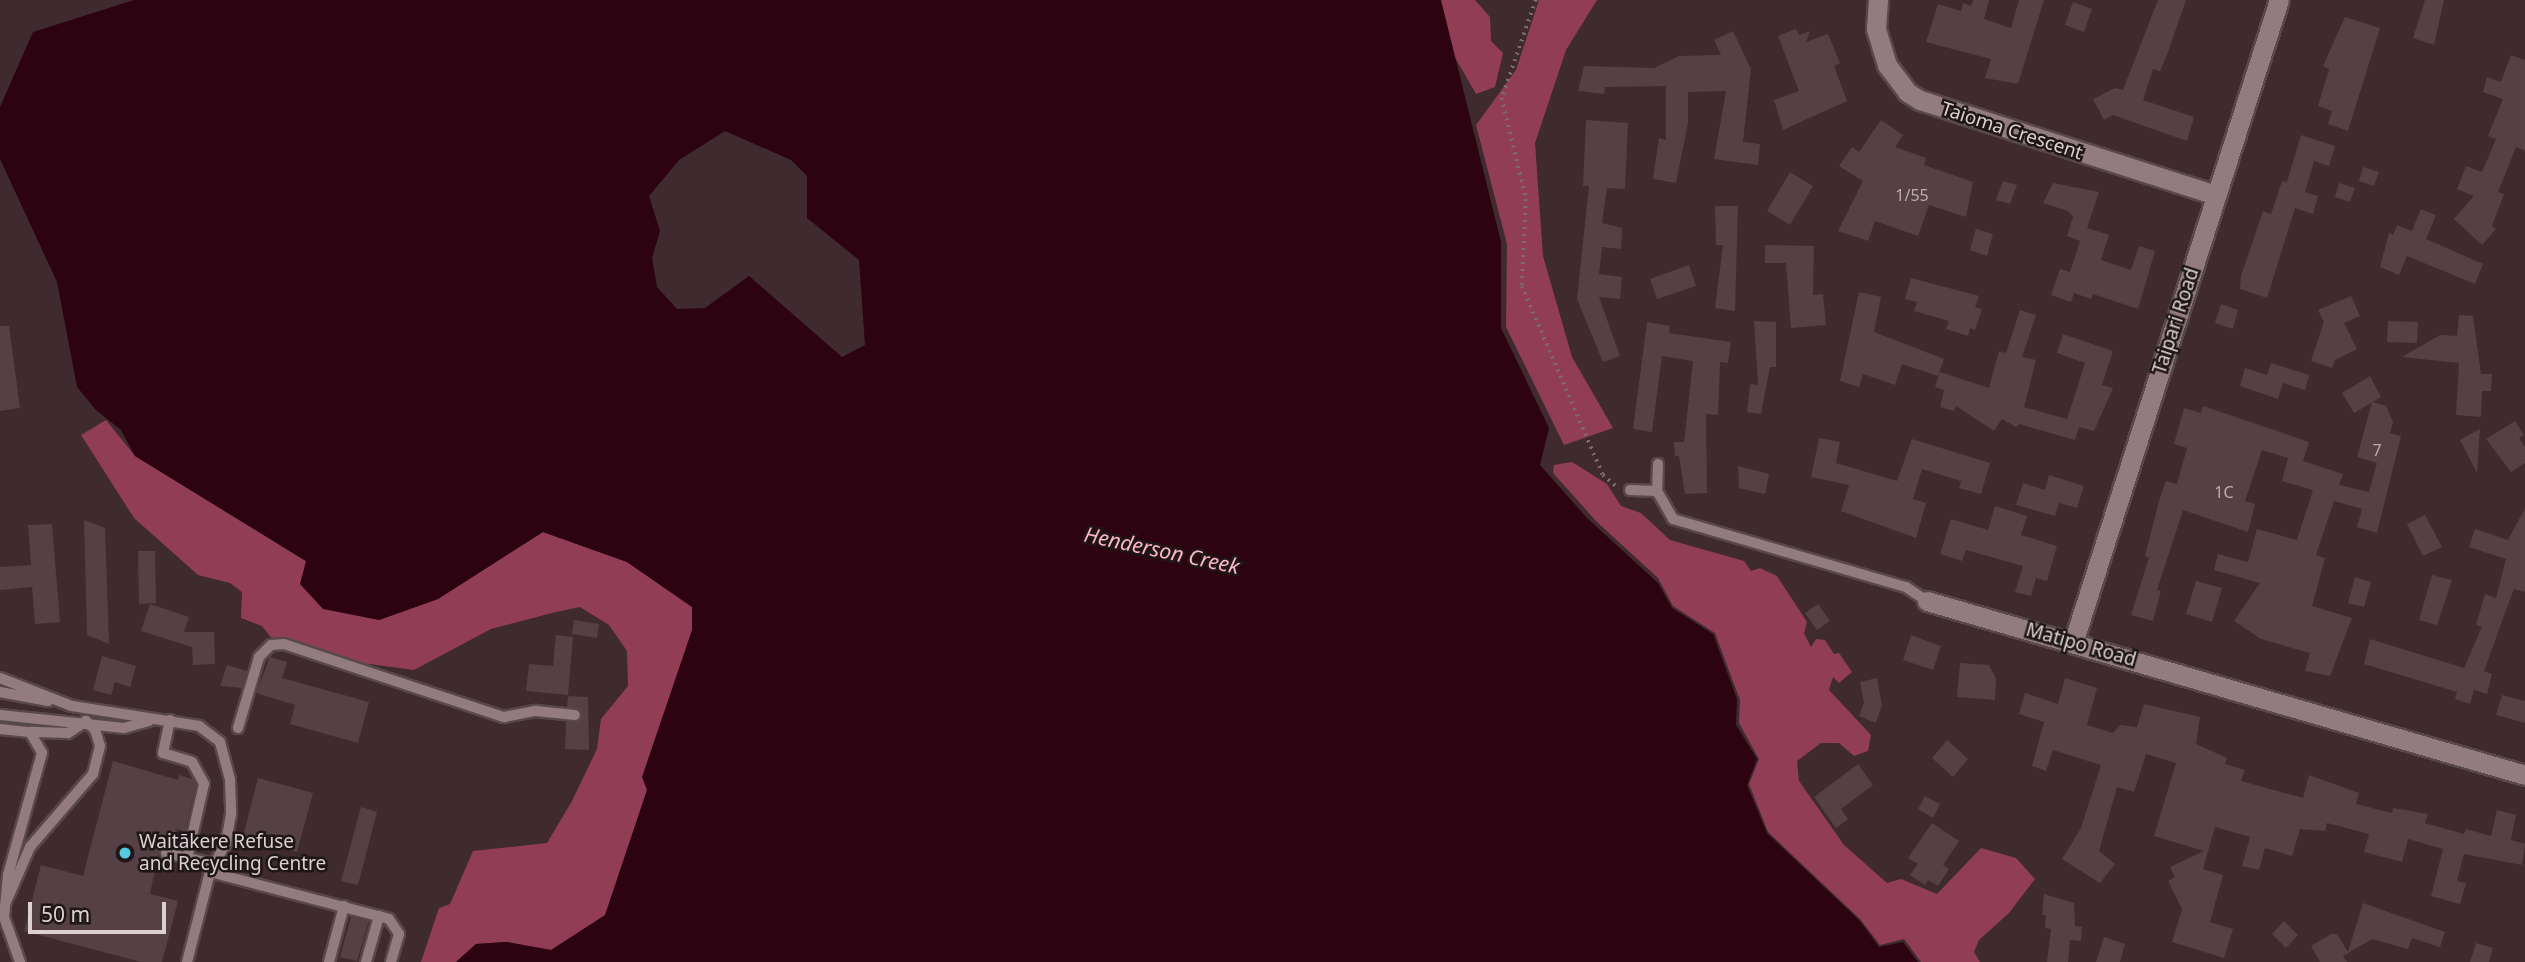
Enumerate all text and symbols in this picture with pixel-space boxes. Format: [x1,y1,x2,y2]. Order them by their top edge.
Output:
street label: Taioma Crescent [1938,97,2086,165]
house number: 1/55 [1895,185,1929,205]
street label: Taipari Road [2148,265,2204,377]
house number: 7 [2372,440,2382,460]
house number: 1C [2214,482,2234,502]
water label: Henderson Creek [1082,521,1242,579]
street label: Matipo Road [2023,618,2139,672]
place label: Waitākere Refuse and Recycling Centre [139,831,326,875]
marker: Waitākere Refuse and Recycling Centre [117,845,133,861]
scale bar [32,888,170,932]
text: 50 m [41,900,90,928]

